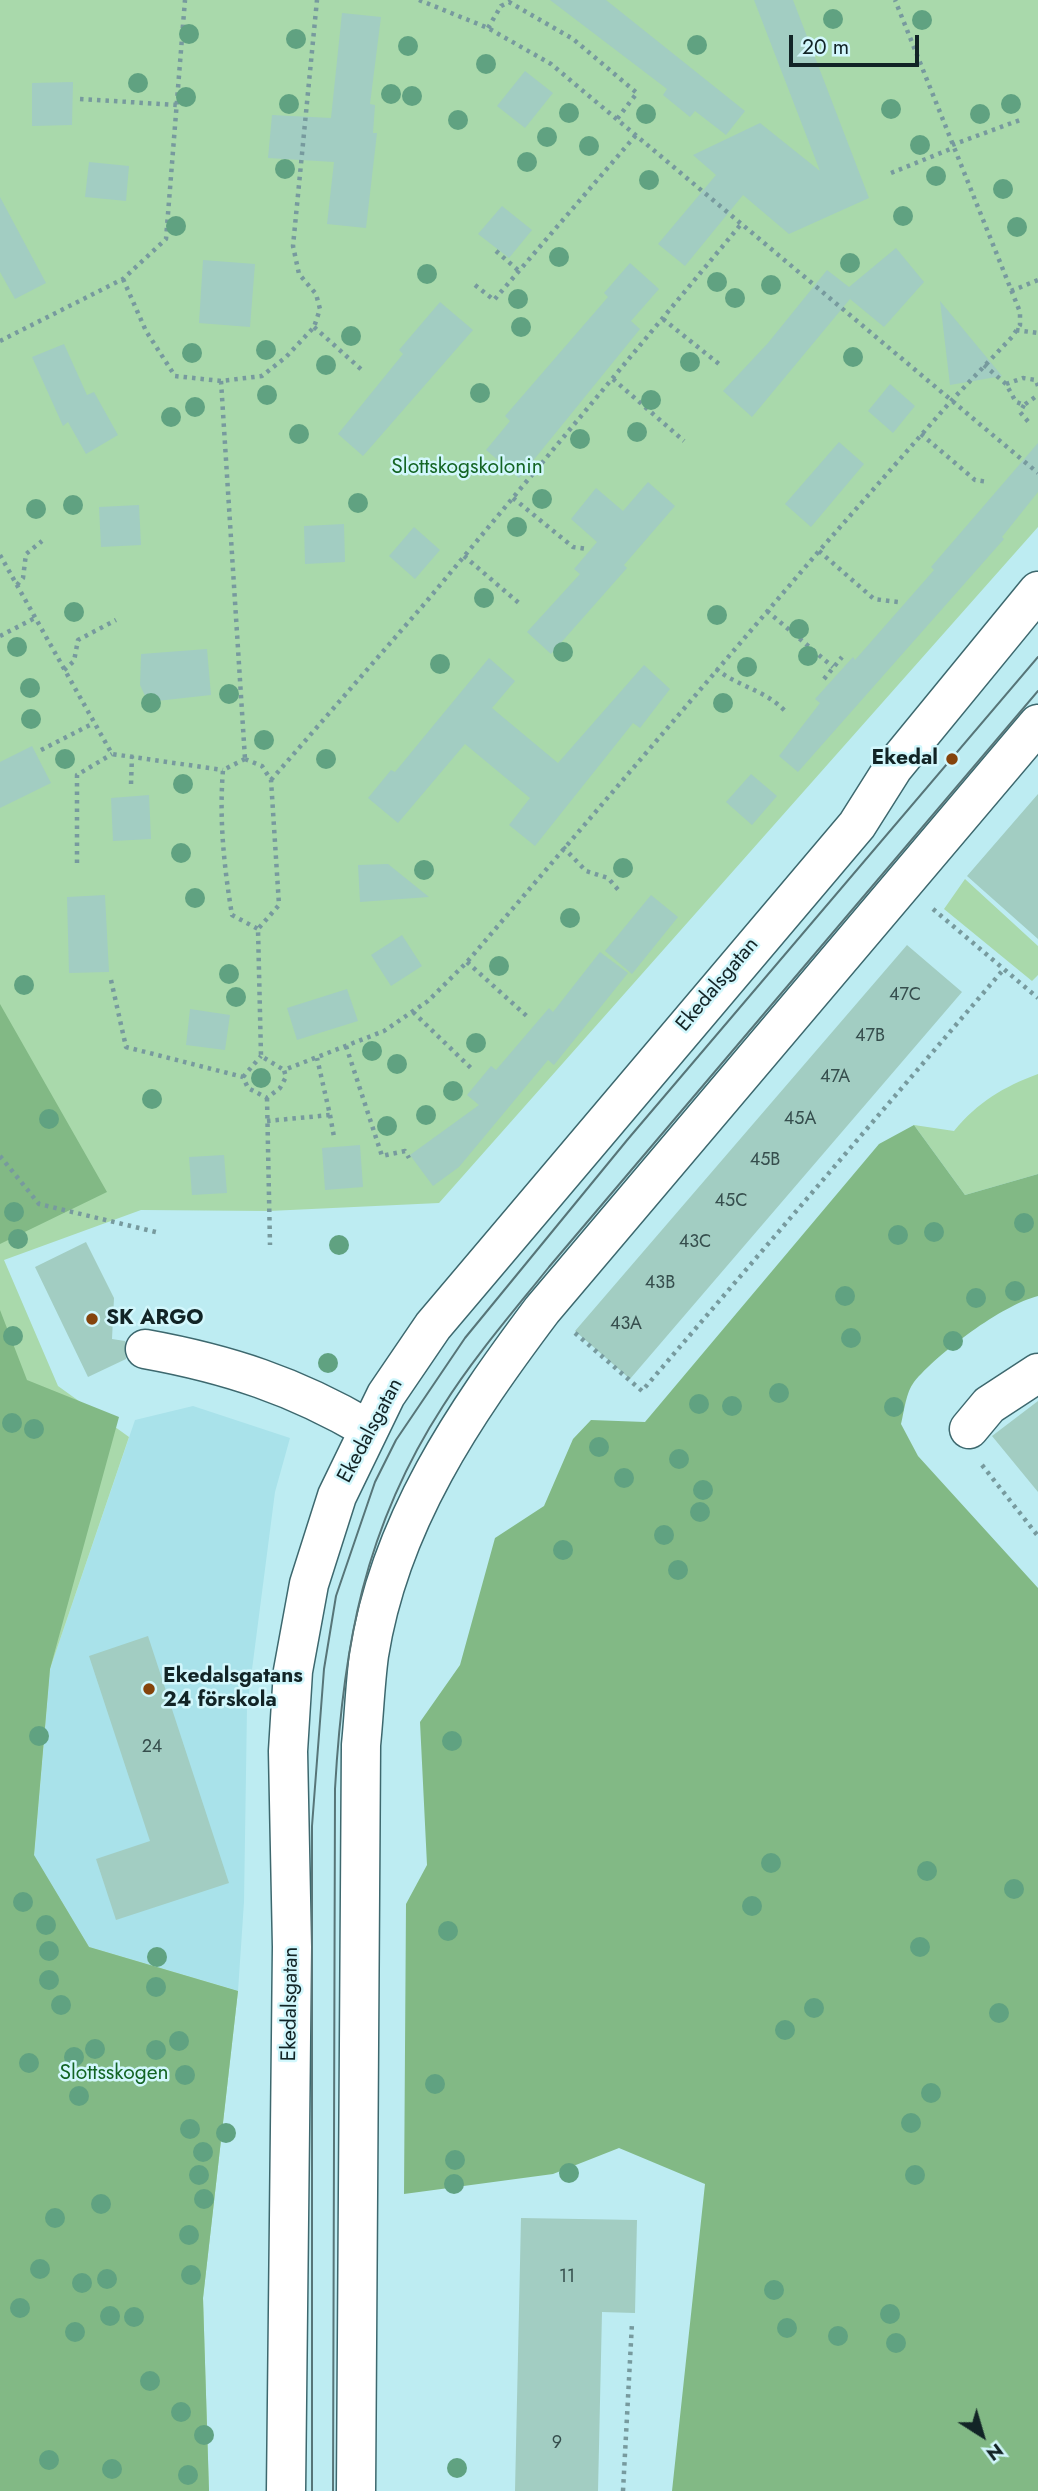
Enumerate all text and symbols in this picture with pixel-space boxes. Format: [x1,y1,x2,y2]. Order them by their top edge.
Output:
scale bar [793,21,922,65]
text: 20 m [802,32,849,62]
park label: Slottskogskolonin [391,455,543,481]
place label: Ekedal [872,746,938,772]
marker: Ekedal [944,751,960,767]
street label: Ekedalsgatan [671,933,765,1037]
house number: 47C [889,985,921,1007]
house number: 47B [855,1026,885,1048]
house number: 47A [820,1067,850,1089]
house number: 45A [784,1109,816,1131]
house number: 45B [750,1150,780,1172]
house number: 45C [715,1191,747,1213]
house number: 43C [679,1232,711,1254]
house number: 43B [645,1273,675,1295]
place label: SK ARGO [106,1306,203,1332]
marker: SK ARGO [84,1311,100,1327]
house number: 43A [610,1314,642,1336]
street label: Ekedalsgatan [333,1374,409,1488]
place label: Ekedalsgatans 24 förskola [163,1664,303,1714]
marker: Ekedalsgatans 24 förskola [141,1681,157,1697]
house number: 24 [142,1737,162,1759]
street label: Ekedalsgatan [277,1946,305,2062]
park label: Slottsskogen [59,2061,169,2087]
house number: 11 [559,2267,575,2289]
north arrow [947,2400,1017,2470]
house number: 9 [552,2433,562,2455]
text: N [981,2437,1009,2467]

